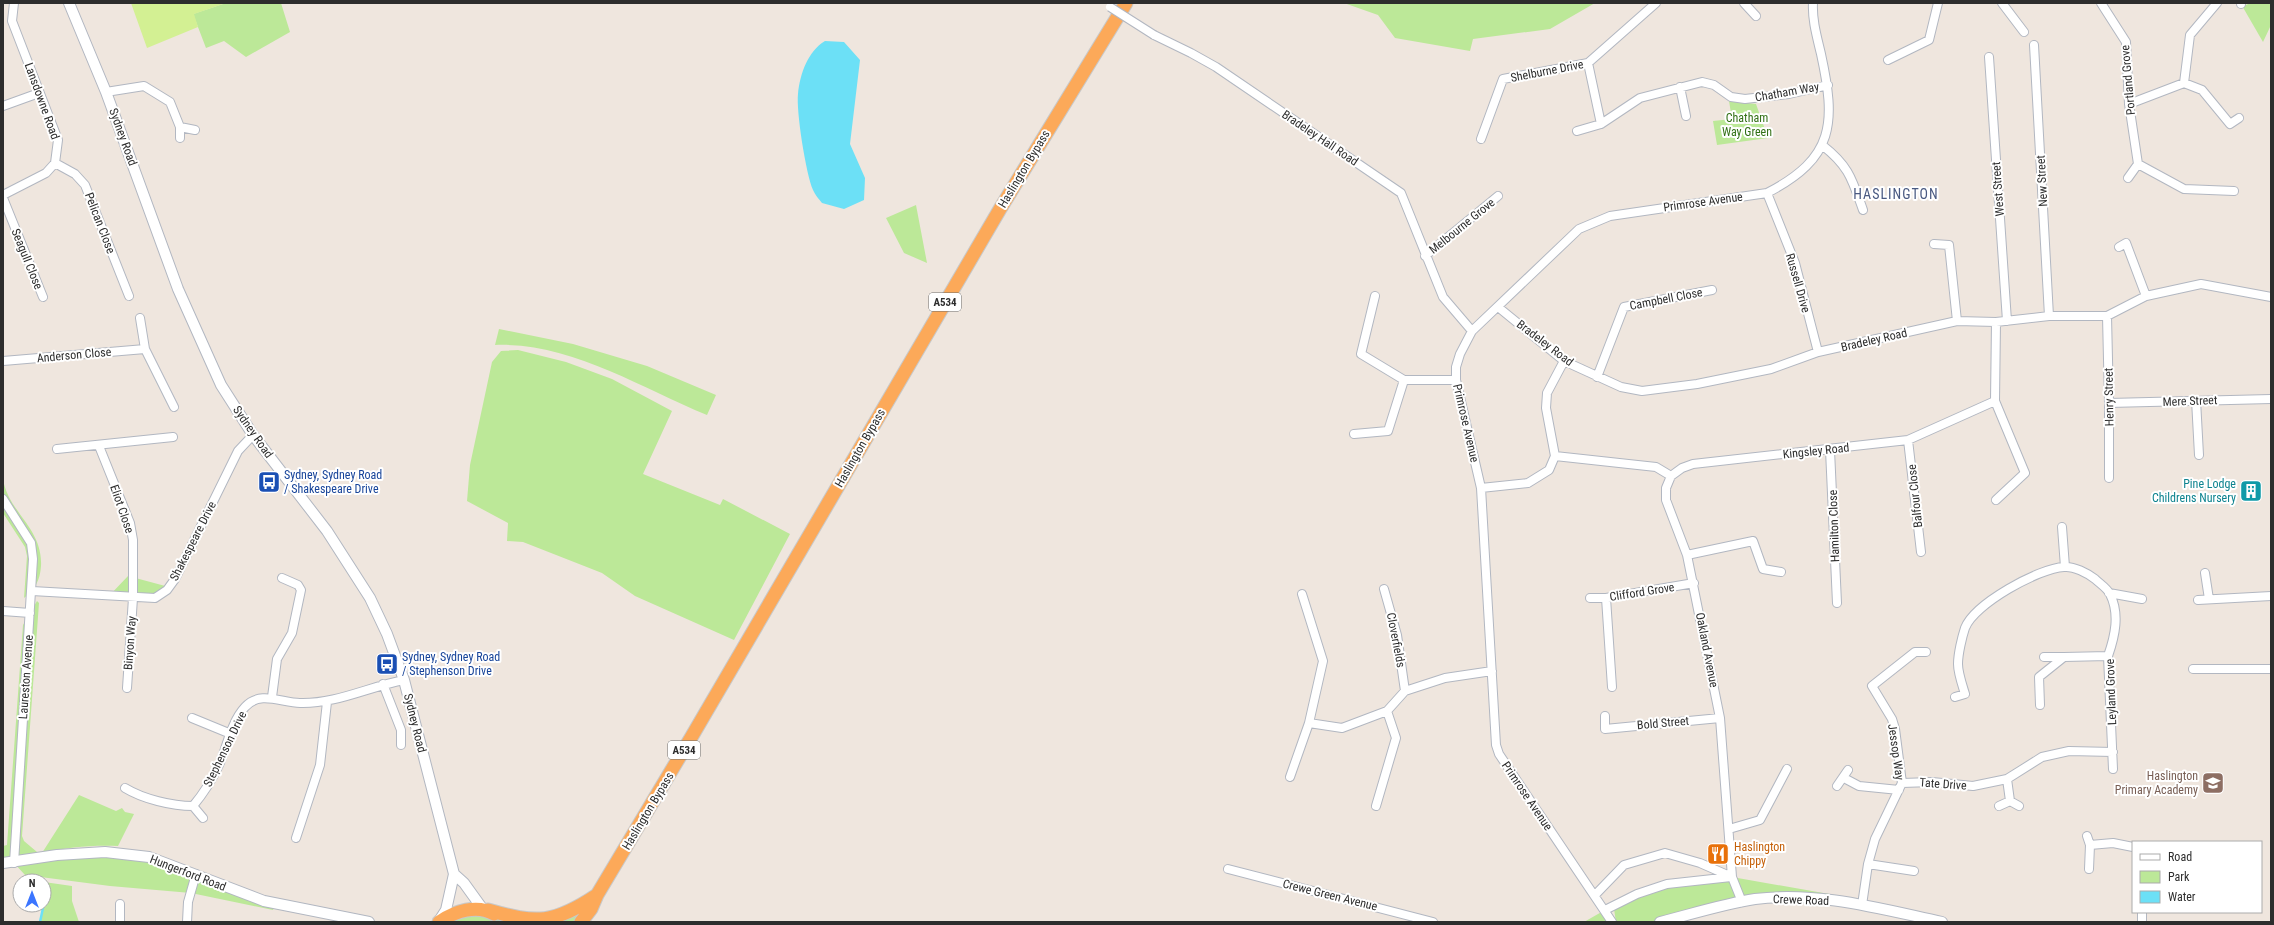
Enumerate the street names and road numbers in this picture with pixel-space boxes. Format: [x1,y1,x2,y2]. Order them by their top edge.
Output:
street label: Portland Grove [2118,44,2138,116]
street label: Shelburne Drive [1509,57,1585,85]
street label: Lansdowne Road [22,61,62,141]
street label: Chatham Way [1754,79,1820,105]
street label: Sydney Road [106,106,140,168]
street label: Bradeley Hall Road [1279,107,1361,169]
street label: Haslington Bypass [995,128,1053,210]
street label: New Street [2034,154,2050,207]
street label: West Street [1989,161,2007,217]
street label: Primrose Avenue [1662,189,1744,215]
street label: Pelican Close [82,191,118,256]
street label: Melbourne Grove [1426,195,1498,257]
street label: Seagull Close [8,227,46,292]
street label: Russell Drive [1783,252,1813,315]
street label: Campbell Close [1628,285,1704,313]
road number: A534 [929,293,961,311]
street label: Bradeley Road [1514,317,1576,369]
street label: Bradeley Road [1840,326,1908,354]
street label: Anderson Close [36,345,112,365]
street label: Henry Street [2101,367,2117,426]
street label: Primrose Avenue [1450,382,1482,464]
street label: Mere Street [2162,393,2218,409]
street label: Sydney Road [230,403,276,461]
street label: Haslington Bypass [832,406,888,490]
street label: Kingsley Road [1782,441,1850,461]
street label: Balfour Close [1905,463,1925,528]
street label: Eliot Close [107,483,137,535]
street label: Hamilton Close [1826,489,1842,562]
street label: Shakespeare Drive [167,499,219,583]
street label: Clifford Grove [1609,580,1676,604]
street label: Cloverfields [1384,611,1408,669]
street label: Oakland Avenue [1693,611,1721,689]
street label: Binyon Way [121,615,139,671]
street label: Laureston Avenue [16,634,36,720]
street label: Leyland Grove [2103,658,2119,725]
street label: Sydney Road [401,692,429,754]
street label: Stephenson Drive [201,708,250,789]
street label: Bold Street [1636,714,1690,732]
street label: Jessop Way [1885,723,1907,781]
road number: A534 [668,741,700,759]
street label: Primrose Avenue [1499,759,1555,833]
street label: Haslington Bypass [619,770,677,852]
street label: Tate Drive [1919,775,1967,793]
street label: Hungerford Road [148,852,228,894]
street label: Crewe Green Avenue [1281,876,1379,914]
street label: Crewe Road [1773,892,1829,908]

